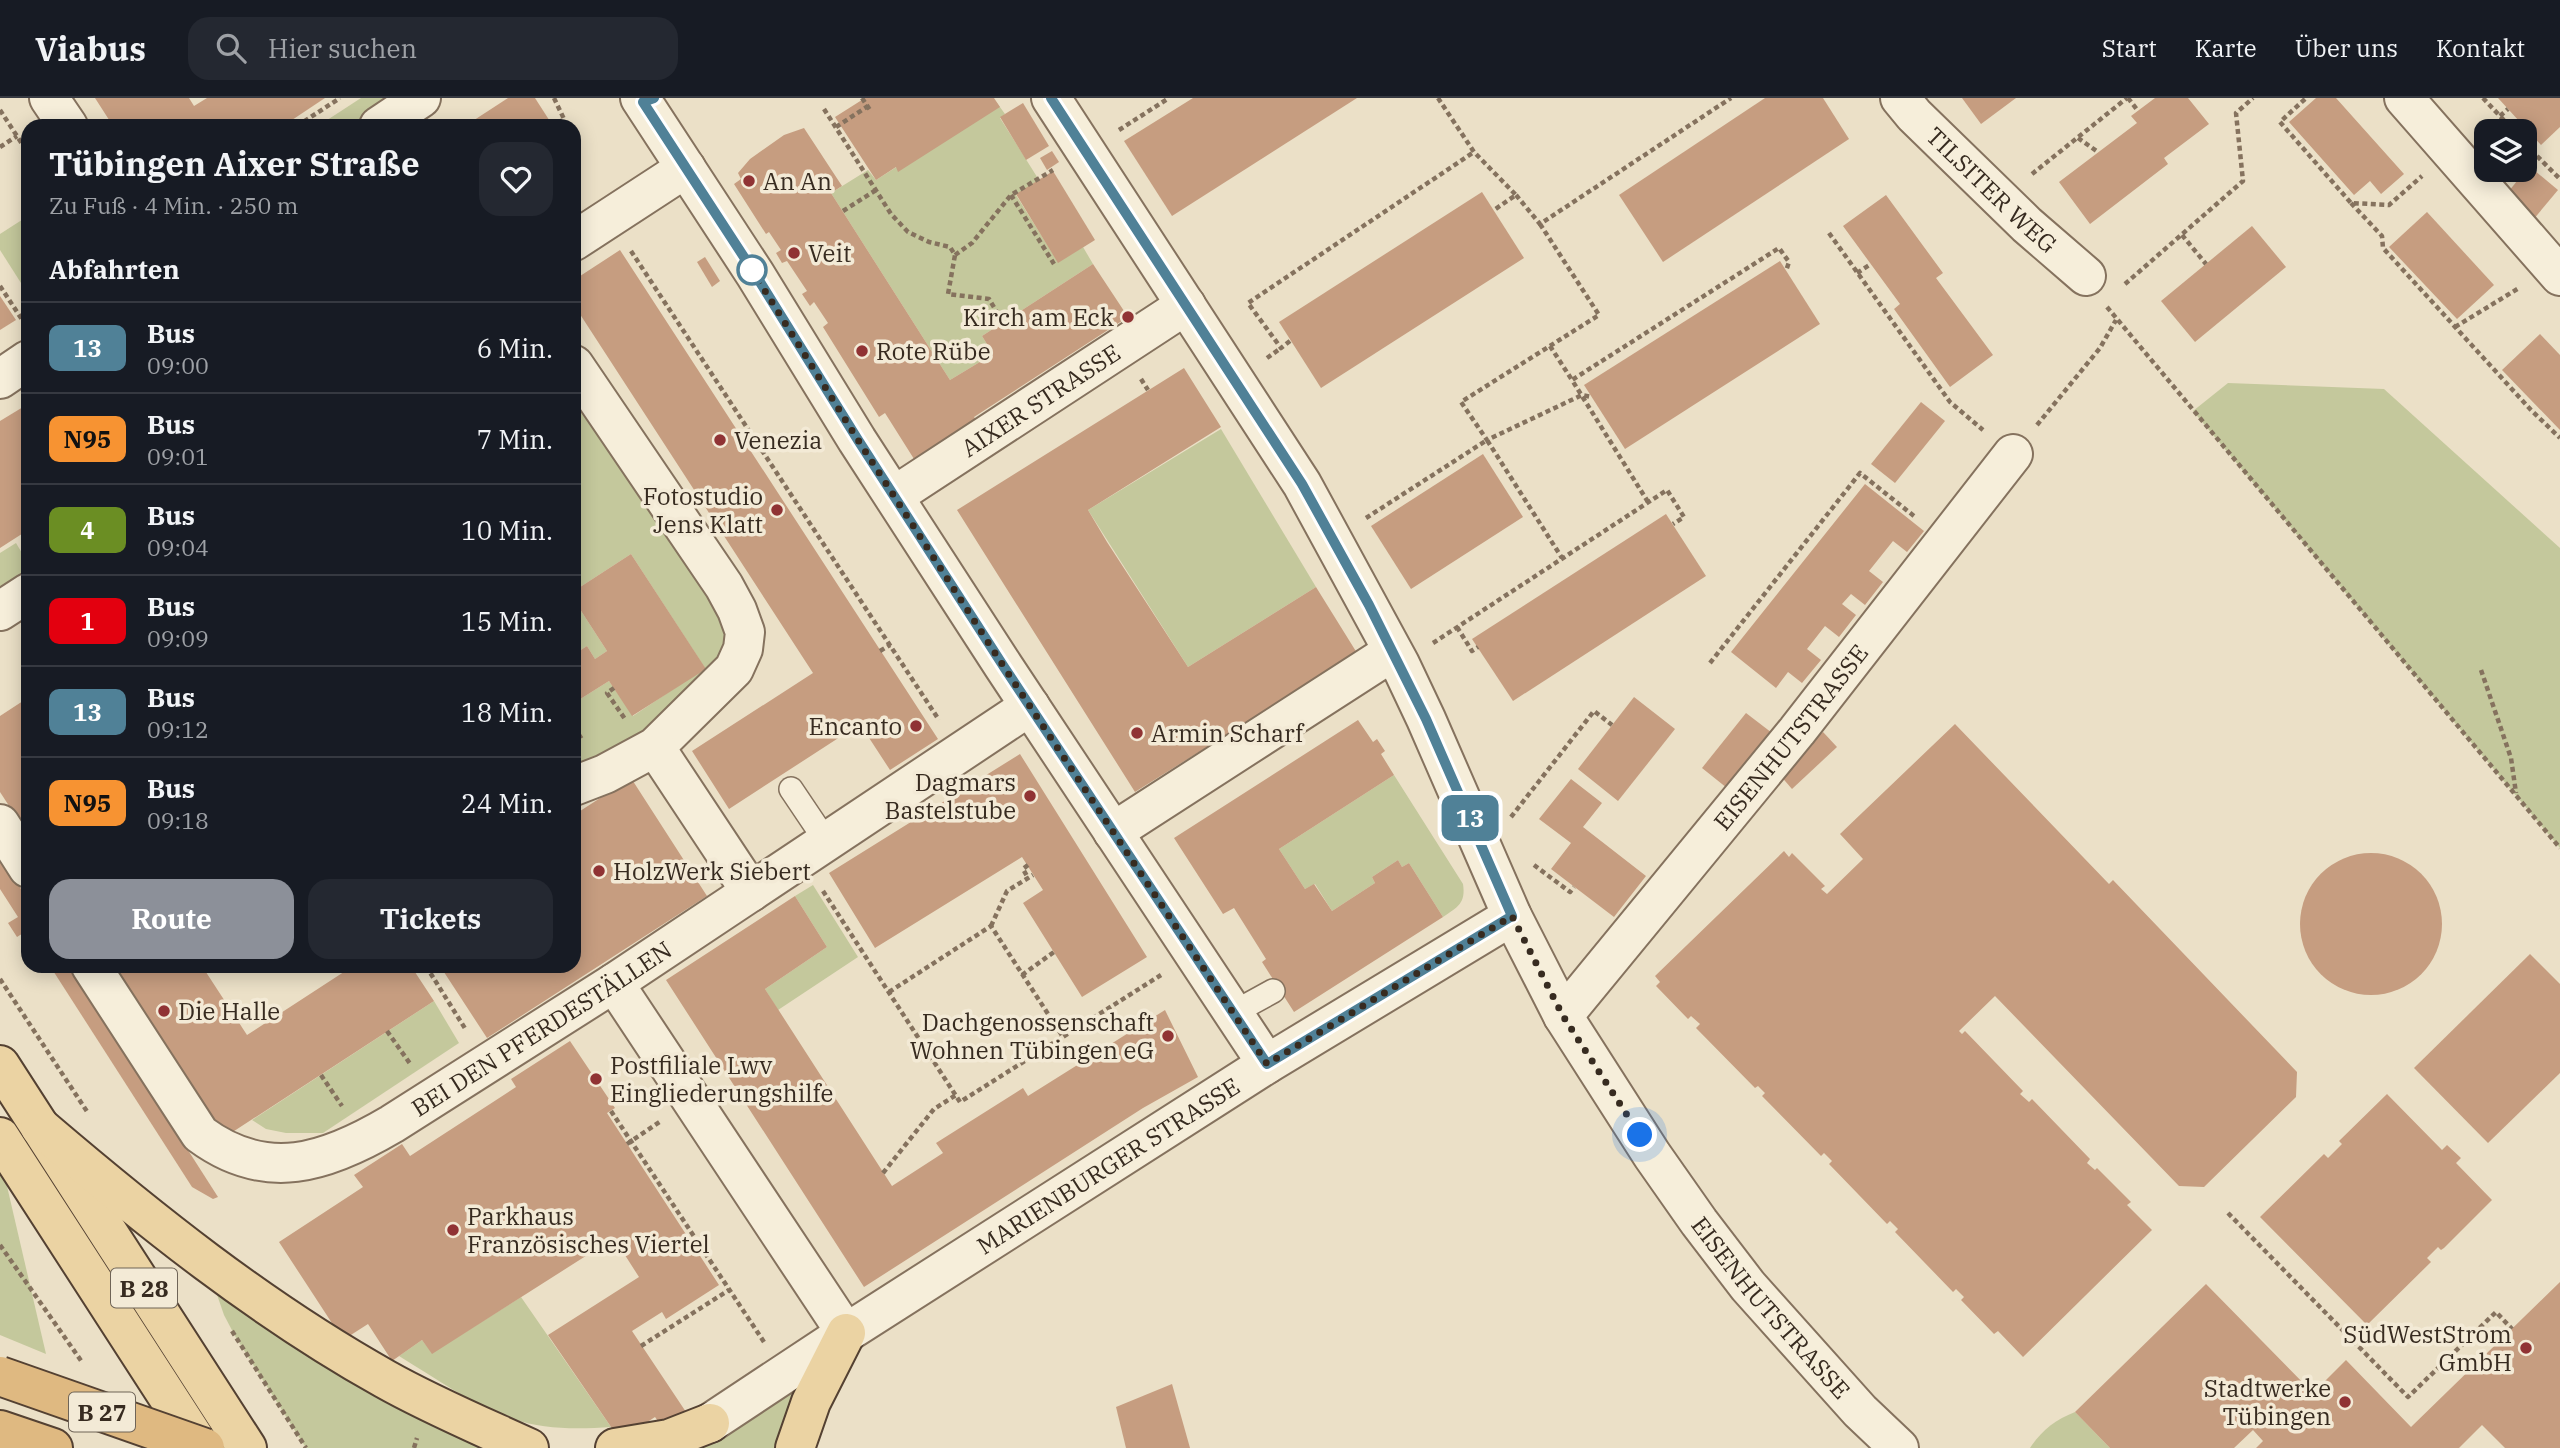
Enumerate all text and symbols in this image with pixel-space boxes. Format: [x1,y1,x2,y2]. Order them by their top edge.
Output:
search box [188,17,678,80]
text: Viabus [35,27,146,70]
icon: search [212,29,250,67]
text: Hier suchen [268,31,417,65]
text: Start [2102,32,2157,64]
text: Karte [2195,32,2257,64]
text: Über uns [2295,32,2398,64]
text: Kontakt [2436,32,2525,64]
map controls [2474,119,2537,182]
button: layers [2474,119,2537,182]
street label: TILSITER WEG [1920,120,2064,260]
text: Tübingen Aixer Straße [49,142,420,185]
button: heart [479,142,553,216]
place label: An An [763,165,832,197]
marker: An An [741,173,757,189]
text: Zu Fuß · 4 Min. · 250 m [49,190,298,220]
place label: Veit [808,237,852,269]
marker: Veit [786,245,802,261]
text: Abfahrten [49,252,180,286]
unlabelled marker [737,255,767,285]
place label: Kirch am Eck [963,301,1114,333]
marker: Kirch am Eck [1120,309,1136,325]
text: Bus [147,316,195,350]
text: 6 Min. [477,331,553,365]
text: 13 [73,332,102,364]
place label: Rote Rübe [876,335,991,367]
street label: AIXER STRASSE [955,337,1126,464]
marker: Rote Rübe [854,343,870,359]
text: 09:00 [147,350,209,380]
text: Bus [147,407,195,441]
text: 7 Min. [477,422,553,456]
text: N95 [64,423,111,455]
place label: Venezia [734,424,822,456]
marker: Venezia [712,432,728,448]
text: 09:01 [147,441,209,471]
place label: Fotostudio Jens Klatt [643,480,763,540]
text: Bus [147,498,195,532]
marker: Fotostudio Jens Klatt [769,502,785,518]
text: 10 Min. [461,513,553,547]
text: 4 [80,514,95,546]
text: 09:04 [147,532,209,562]
text: Bus [147,589,195,623]
text: 15 Min. [461,604,553,638]
text: 1 [80,605,95,637]
text: 09:09 [147,623,209,653]
street label: EISENHUTSTRASSE [1706,637,1875,837]
text: Bus [147,680,195,714]
text: 18 Min. [461,695,553,729]
text: 13 [73,696,102,728]
place label: Encanto [809,710,902,742]
text: 09:12 [147,714,209,744]
place label: Armin Scharf [1151,717,1305,749]
marker: Encanto [908,718,924,734]
marker: Armin Scharf [1129,725,1145,741]
place label: Dagmars Bastelstube [884,766,1016,826]
text: Bus [147,771,195,805]
text: 24 Min. [461,786,553,820]
text: N95 [64,787,111,819]
marker: Dagmars Bastelstube [1022,788,1038,804]
line badge: 13 [1438,795,1502,841]
text: 13 [1456,802,1484,834]
text: 09:18 [147,805,209,835]
place label: HolzWerk Siebert [613,855,811,887]
marker: HolzWerk Siebert [591,863,607,879]
button: Route [49,879,294,959]
button: Tickets [308,879,553,959]
street label: BEI DEN PFERDESTÄLLEN [405,933,678,1124]
place label: Die Halle [178,995,280,1027]
marker: Die Halle [156,1003,172,1019]
place label: Dachgenossenschaft Wohnen Tübingen eG [910,1006,1154,1066]
marker: Dachgenossenschaft Wohnen Tübingen eG [1160,1028,1176,1044]
place label: Postfiliale Lwv Eingliederungshilfe [610,1049,833,1109]
street label: MARIENBURGER STRASSE [971,1070,1245,1261]
marker: Postfiliale Lwv Eingliederungshilfe [588,1071,604,1087]
your location [1622,1117,1657,1152]
place label: Parkhaus Französisches Viertel [467,1200,710,1260]
street label: EISENHUTSTRASSE [1684,1210,1857,1405]
marker: Parkhaus Französisches Viertel [445,1222,461,1238]
road number: B 28 [111,1268,177,1308]
place label: SüdWestStrom GmbH [2343,1318,2512,1378]
marker: SüdWestStrom GmbH [2518,1340,2534,1356]
place label: Stadtwerke Tübingen [2204,1372,2331,1432]
road number: B 27 [69,1392,135,1432]
marker: Stadtwerke Tübingen [2337,1394,2353,1410]

